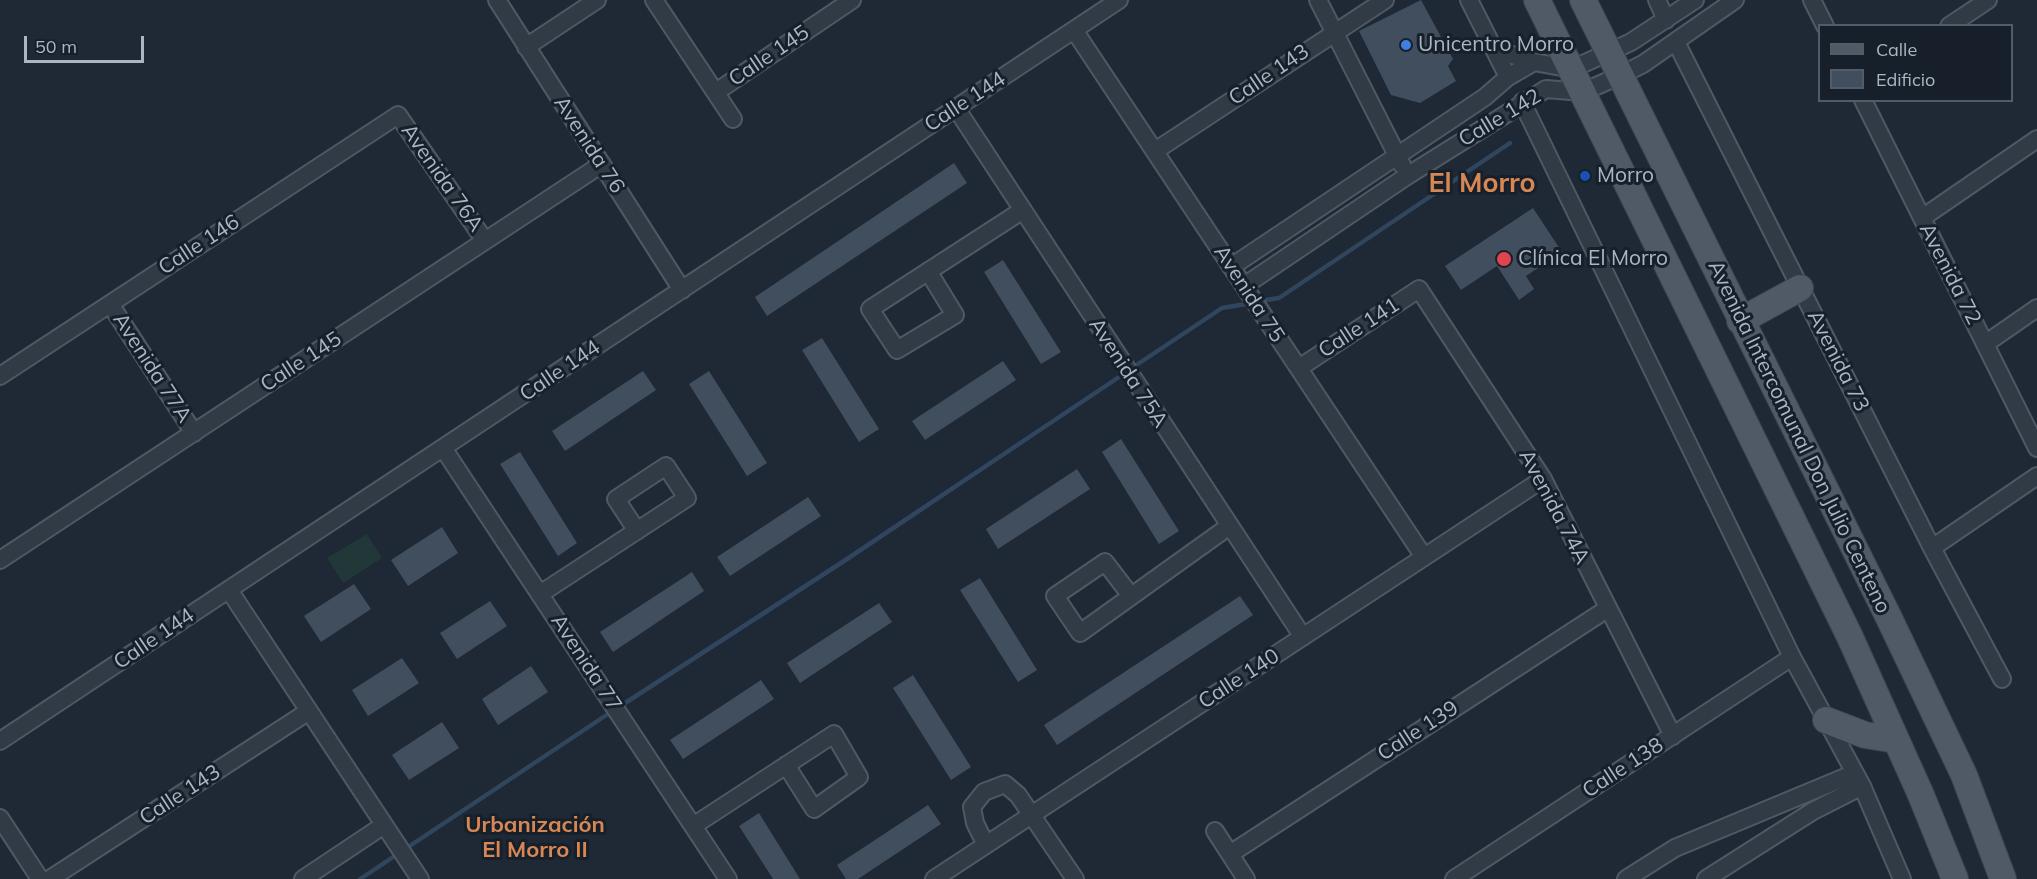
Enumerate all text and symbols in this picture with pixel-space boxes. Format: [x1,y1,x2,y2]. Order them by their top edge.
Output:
street label: Calle 145 [724,20,814,92]
scale bar [27,24,147,62]
legend [1818,24,2013,102]
place label: Unicentro Morro [1418,32,1574,58]
text: 50 m [35,35,77,58]
marker: Unicentro Morro [1399,38,1413,52]
text: Calle [1876,38,1917,61]
street label: Calle 143 [1224,39,1314,111]
street label: Calle 144 [920,67,1010,137]
text: Edificio [1876,68,1935,91]
street label: Calle 142 [1454,84,1546,152]
street label: Avenida 76 [548,92,630,198]
street label: Avenida 76A [396,119,488,237]
place label: Morro [1597,163,1654,189]
district label: El Morro [1429,168,1535,200]
marker: Morro [1578,169,1592,183]
street label: Calle 146 [154,210,244,280]
street label: Avenida 72 [1914,219,1986,329]
street label: Avenida 75 [1208,241,1290,347]
place label: Clínica El Morro [1518,246,1668,272]
marker: Clínica El Morro [1495,250,1513,268]
street label: Avenida Intercomunal Don Julio Centeno [1702,256,1896,618]
street label: Calle 141 [1314,293,1404,363]
street label: Avenida 73 [1802,306,1874,416]
street label: Avenida 77A [107,308,197,428]
street label: Avenida 75A [1083,313,1173,433]
street label: Calle 145 [256,327,346,397]
street label: Calle 144 [515,335,605,407]
street label: Avenida 74A [1513,445,1595,569]
street label: Calle 144 [109,603,199,675]
street label: Avenida 77 [545,610,627,716]
street label: Calle 140 [1194,644,1284,714]
street label: Calle 139 [1373,696,1463,766]
street label: Calle 138 [1578,733,1668,803]
street label: Calle 143 [135,760,225,830]
district label: Urbanización El Morro II [465,812,605,864]

